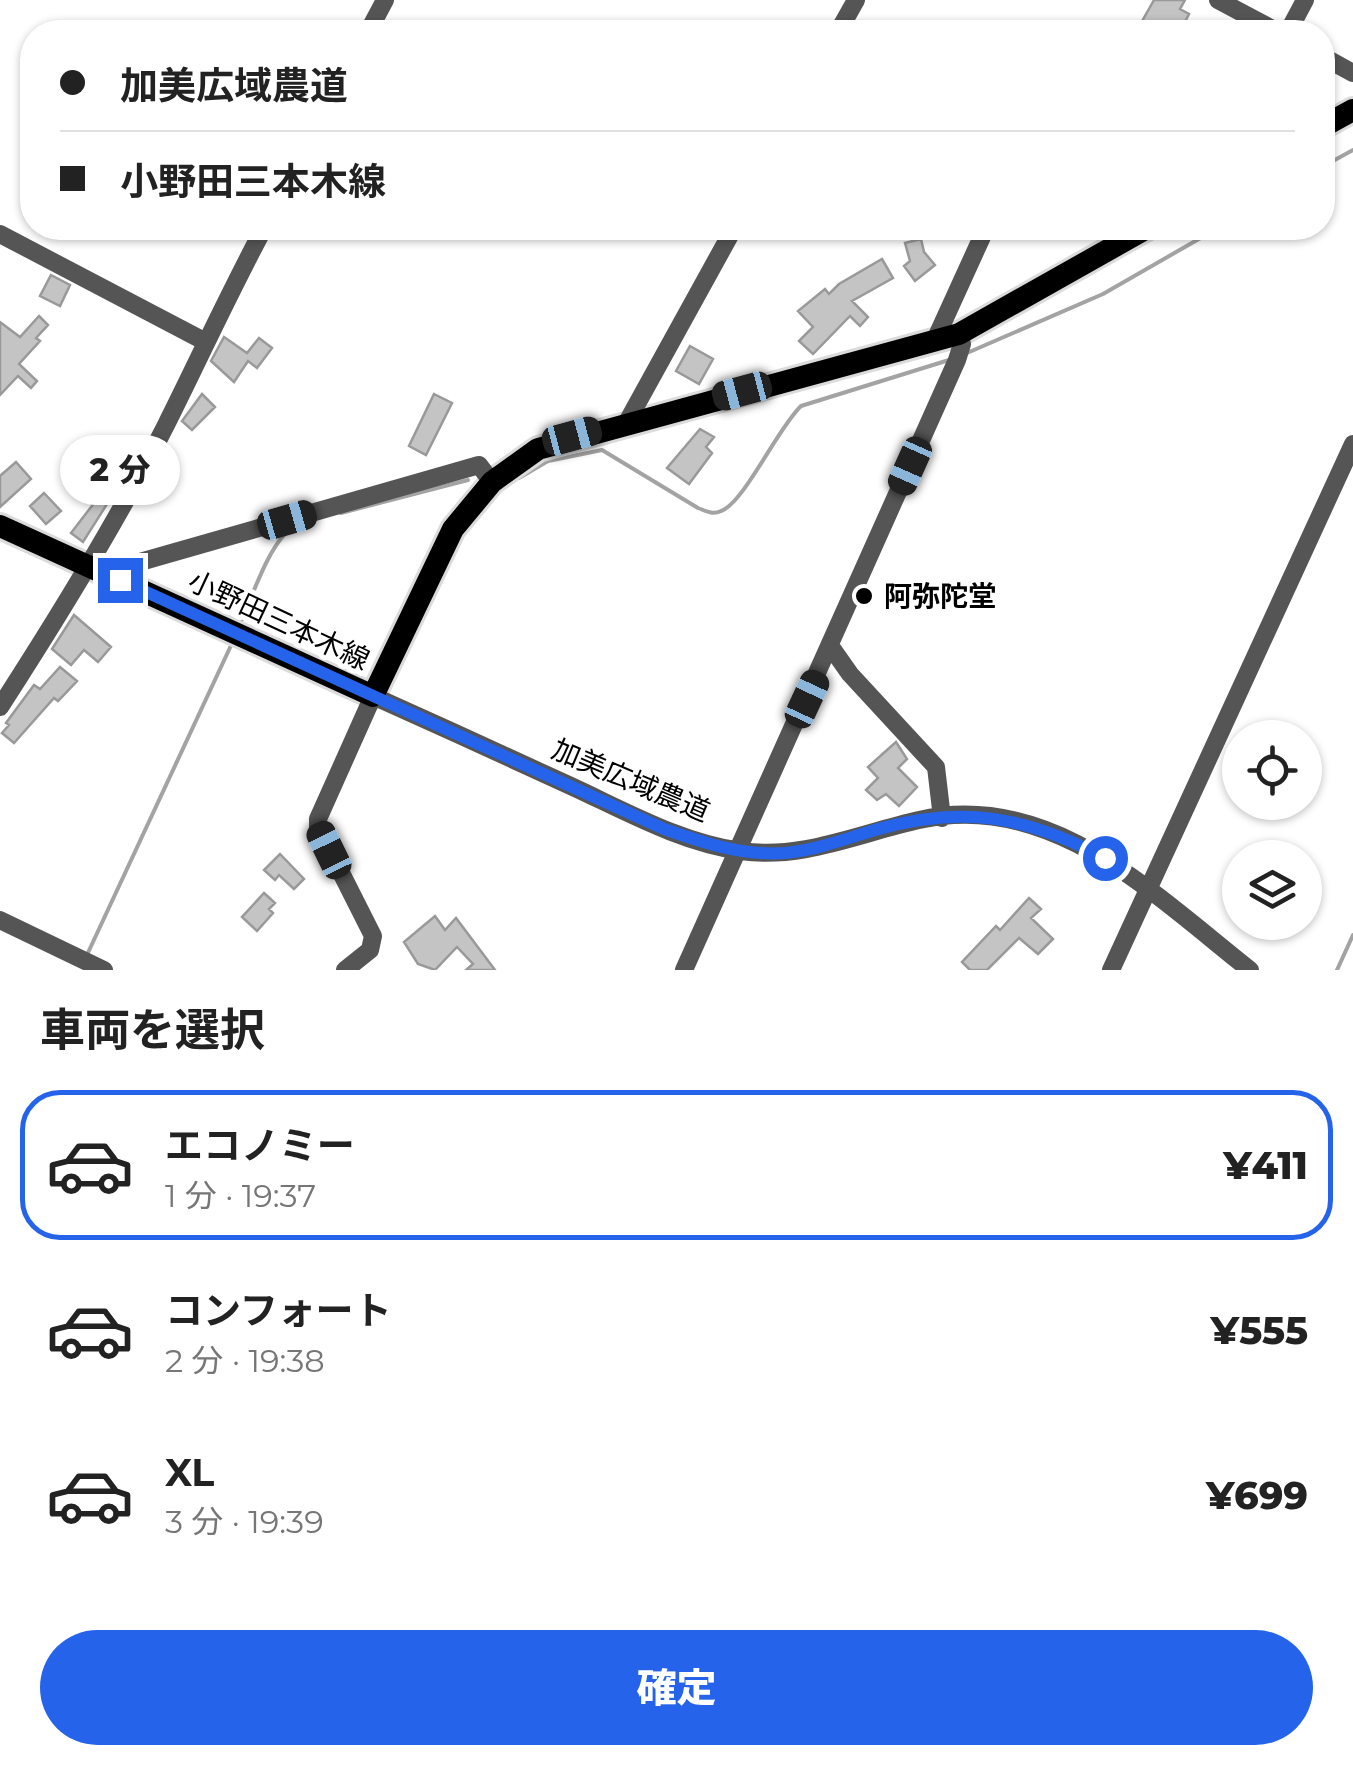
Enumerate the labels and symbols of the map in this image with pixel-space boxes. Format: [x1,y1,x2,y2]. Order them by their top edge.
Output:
car [709,369,775,413]
car [539,414,605,458]
car [884,432,936,500]
callout: 2 分 [60,435,180,505]
car [254,497,320,543]
route end [98,558,143,603]
street label: 小野田三本木線 [183,563,375,677]
place label: 阿弥陀堂 [884,579,996,613]
marker: 阿弥陀堂 [853,585,875,607]
car [781,665,833,733]
street label: 加美広域農道 [547,732,715,828]
car [302,816,356,884]
route start [1083,836,1128,881]

